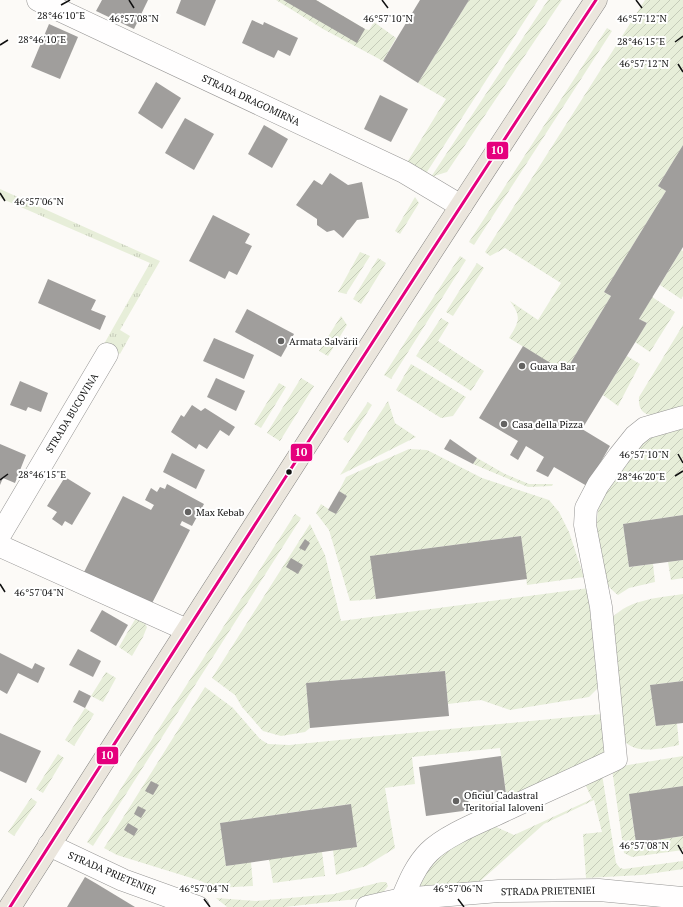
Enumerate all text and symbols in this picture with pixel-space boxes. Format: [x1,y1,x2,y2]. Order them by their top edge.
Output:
text: 28°46'10"E [37,9,85,22]
text: 46°57'08"N [109,12,159,25]
text: 46°57'10"N [363,12,413,25]
text: 46°57'12"N [617,12,667,25]
text: 28°46'10"E [18,33,66,46]
text: 28°46'15"E [617,35,665,48]
text: 46°57'12"N [619,57,669,70]
street label: STRADA DRAGOMIRNA [200,71,302,129]
line badge: 10 [486,141,509,160]
text: 10 [491,143,503,157]
text: 46°57'06"N [14,195,64,208]
place label: Armata Salvării [289,335,358,348]
marker: Armata Salvării [276,336,286,346]
place label: Guava Bar [530,360,575,373]
marker: Guava Bar [517,361,527,371]
street label: STRADA BUCOVINA [43,371,101,455]
place label: Casa della Pizza [512,418,583,431]
marker: Casa della Pizza [499,419,509,429]
line badge: 10 [290,443,313,462]
text: 10 [295,445,307,459]
text: 46°57'10"N [619,448,669,461]
unlabelled marker [284,467,294,477]
text: 28°46'15"E [18,468,66,481]
text: 28°46'20"E [617,470,665,483]
place label: Max Kebab [196,506,245,519]
marker: Max Kebab [183,507,193,517]
text: 46°57'04"N [14,586,64,599]
line badge: 10 [96,746,119,765]
text: 10 [101,748,113,762]
place label: Oficiul Cadastral Teritorial Ialoveni [464,789,544,814]
marker: Oficiul Cadastral Teritorial Ialoveni [451,796,461,806]
text: 46°57'08"N [619,839,669,852]
street label: STRADA PRIETENIEI [66,849,158,898]
text: 46°57'04"N [179,882,229,895]
text: 46°57'06"N [433,882,483,895]
street label: STRADA PRIETENIEI [501,884,596,898]

